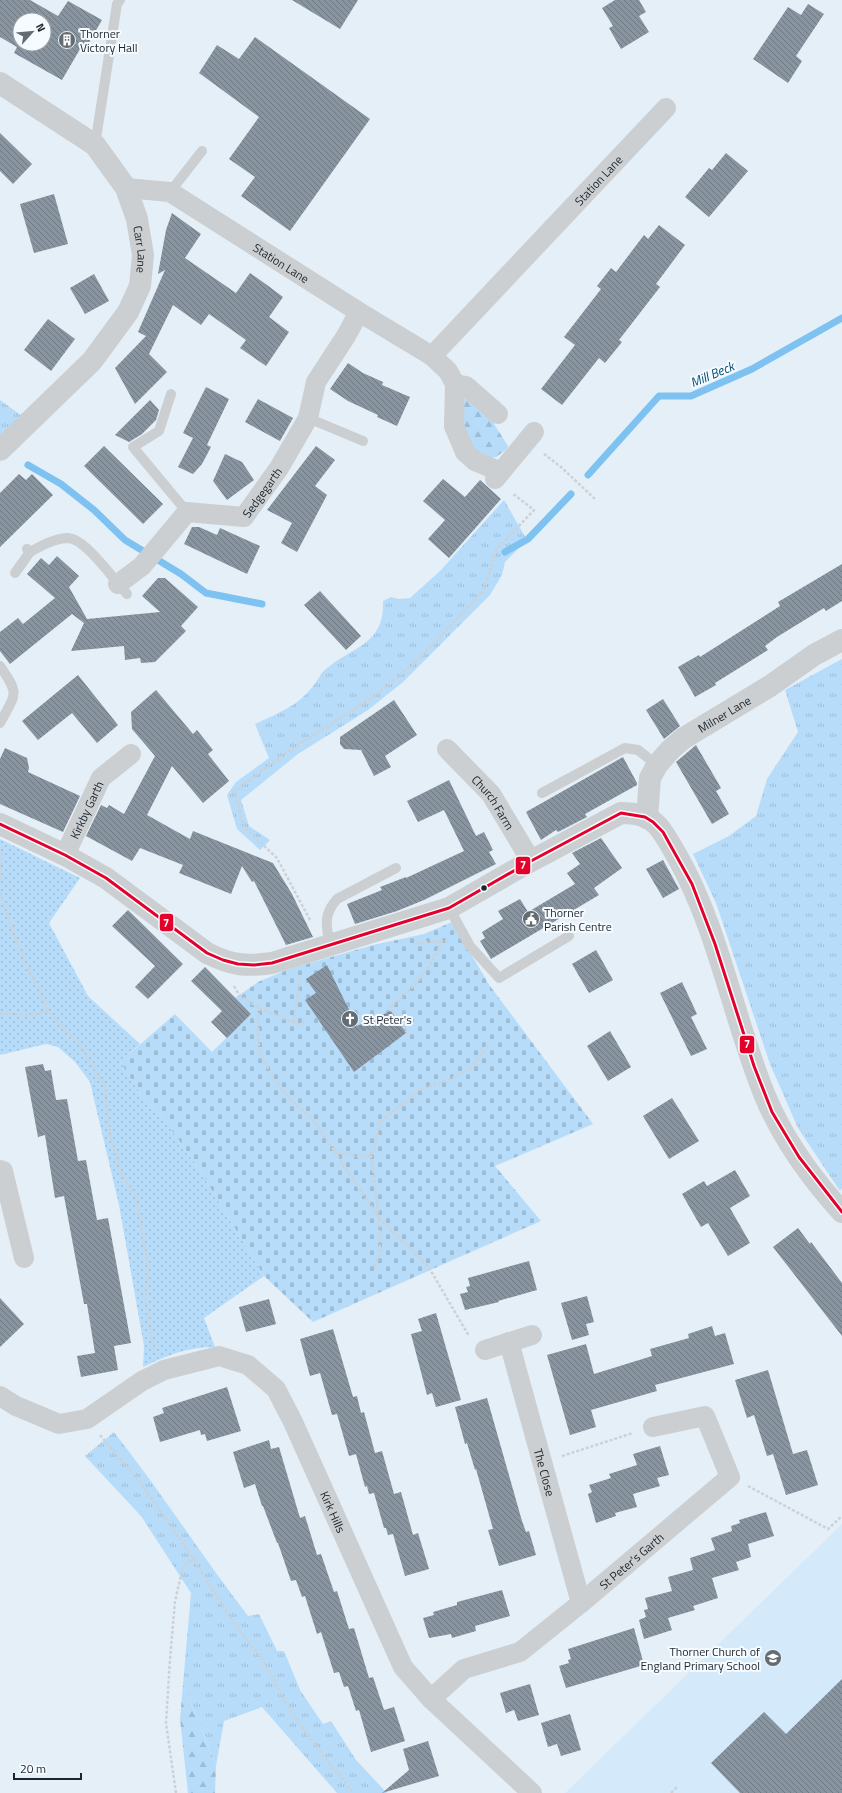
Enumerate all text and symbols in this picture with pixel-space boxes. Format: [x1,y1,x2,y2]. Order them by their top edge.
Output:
north arrow [12,12,52,52]
text: N [32,20,50,34]
place label: Thorner Victory Hall [80,24,138,57]
building icon: Thorner Victory Hall [57,30,77,50]
street label: Station Lane [569,150,627,209]
street label: Carr Lane [129,224,153,274]
street label: Station Lane [250,238,313,288]
water label: Mill Beck [687,355,739,392]
street label: Sedgegarth [237,463,286,521]
street label: Milner Lane [694,690,754,737]
street label: Church Farm [468,770,520,833]
street label: Kirkby Garth [64,777,108,842]
line badge: 7 [515,856,531,875]
text: 7 [520,857,526,873]
unlabelled marker [479,883,489,893]
place label: Thorner Parish Centre [544,903,612,936]
public building icon: Thorner Parish Centre [521,909,541,929]
line badge: 7 [159,913,174,932]
text: 7 [163,915,169,931]
church icon: St Peter's [340,1009,360,1029]
place label: St Peter's [363,1010,412,1029]
line badge: 7 [739,1035,755,1054]
text: 7 [744,1036,750,1052]
street label: The Close [529,1446,561,1498]
street label: Kirk Hills [316,1488,351,1536]
street label: St Peter's Garth [595,1528,668,1594]
place label: Thorner Church of England Primary School [640,1642,760,1675]
school or university icon: Thorner Church of England Primary School [763,1648,783,1668]
scale bar [14,1755,81,1781]
text: 20 m [20,1759,46,1778]

